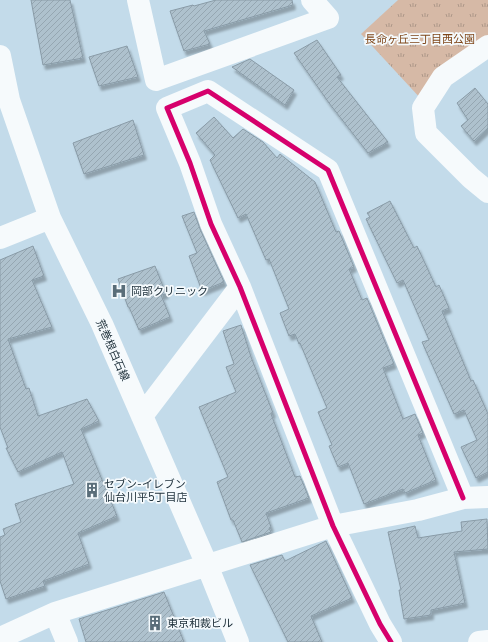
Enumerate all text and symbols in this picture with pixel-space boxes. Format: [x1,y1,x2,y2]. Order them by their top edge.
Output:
park label: 長命ヶ丘三丁目西公園 [365,32,475,47]
hospital icon: 岡部クリニック [110,282,128,300]
place label: 岡部クリニック [131,284,208,299]
street label: 荒巻根白石線 [92,317,133,383]
place label: セブン-イレブン 仙台川平5丁目店 [104,477,188,505]
building icon: セブン-イレブン 仙台川平5丁目店 [83,481,101,499]
building icon: 東京和裁ビル [146,614,164,632]
place label: 東京和裁ビル [167,616,233,631]

